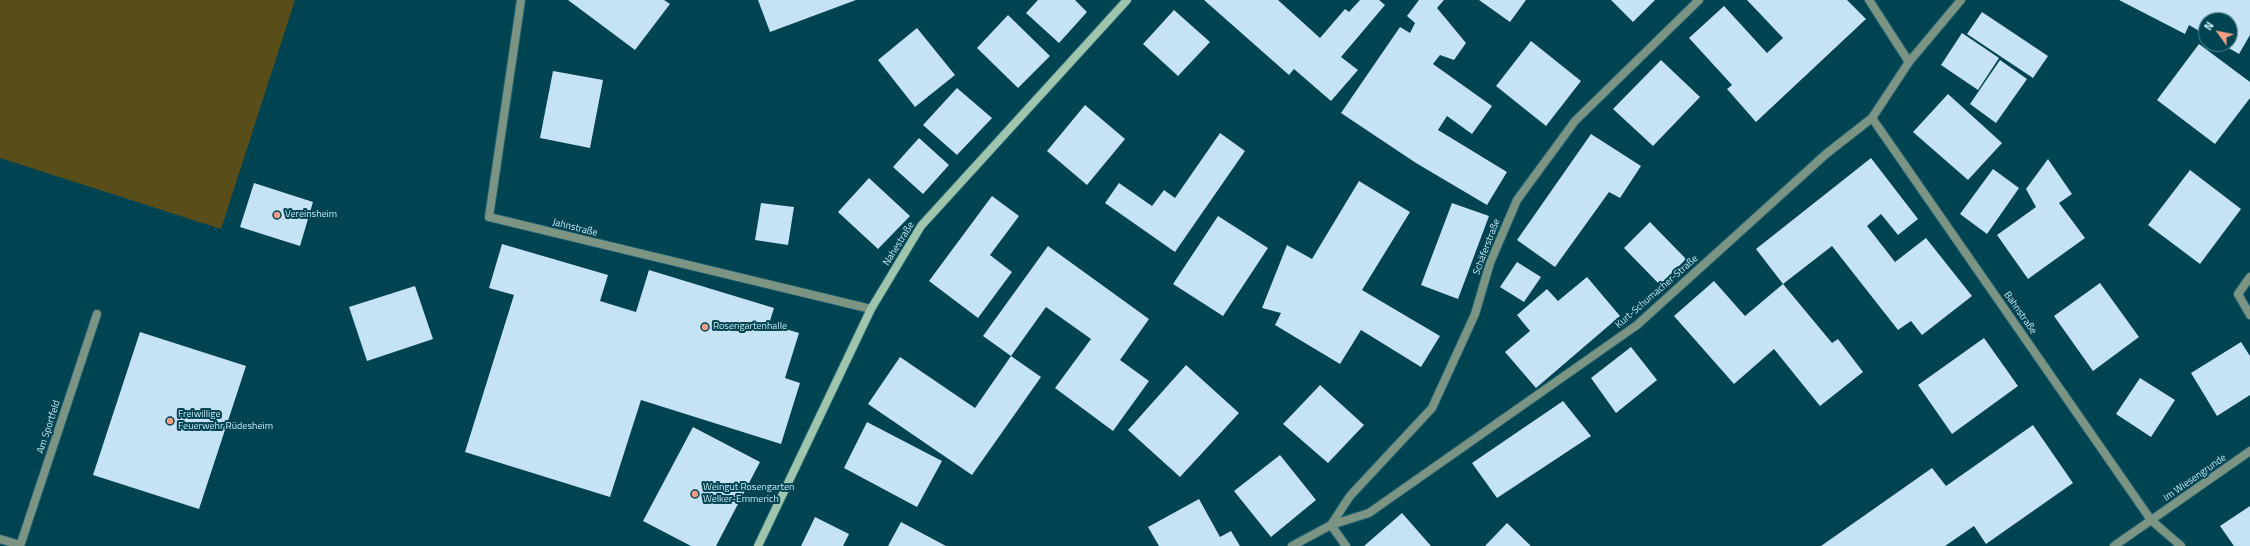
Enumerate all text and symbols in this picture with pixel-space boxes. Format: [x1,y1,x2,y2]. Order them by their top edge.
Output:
north arrow [2198,12,2238,52]
text: N [2200,18,2218,34]
place label: Vereinsheim [285,209,337,221]
marker: Vereinsheim [272,210,282,220]
street label: Jahnstraße [551,217,599,239]
street label: Schäferstraße [1471,217,1503,277]
street label: Nahestraße [881,220,917,268]
street label: Kurt-Schumacher-Straße [1613,253,1701,331]
street label: Bahnstraße [2001,289,2039,337]
place label: Rosengartenhalle [713,321,787,333]
marker: Rosengartenhalle [700,322,710,332]
street label: Am Sportfeld [35,399,63,455]
place label: Freiwillige Feuerwehr Rüdesheim [178,409,273,432]
marker: Freiwillige Feuerwehr Rüdesheim [165,416,175,426]
street label: Im Wiesengrunde [2161,452,2229,504]
place label: Weingut Rosengarten Welker-Emmerich [703,482,794,506]
marker: Weingut Rosengarten Welker-Emmerich [690,489,700,499]

